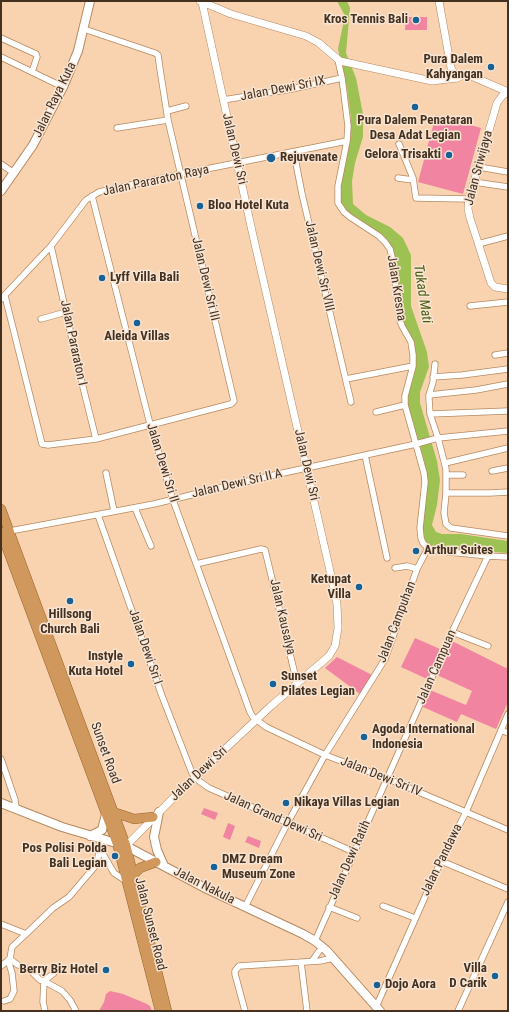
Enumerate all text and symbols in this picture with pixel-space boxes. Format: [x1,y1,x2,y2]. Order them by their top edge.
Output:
place label: Kros Tennis Bali [324,12,408,28]
marker: Kros Tennis Bali [411,15,421,25]
place label: Pura Dalem Kahyangan [423,52,483,83]
street label: Jalan Raya Kuta [30,60,80,140]
marker: Pura Dalem Kahyangan [486,62,496,72]
street label: Jalan Dewi Sri IX [239,73,327,105]
marker: Pura Dalem Penataran Desa Adat Legian [410,102,420,112]
street label: Jalan Dewi Sri [218,112,250,186]
place label: Pura Dalem Penataran Desa Adat Legian [357,113,473,144]
street label: Jalan Sriwijaya [462,129,496,207]
place label: Gelora Trisakti [364,147,441,163]
place label: Rejuvenate [280,150,338,166]
marker: Gelora Trisakti [444,150,454,160]
marker: Rejuvenate [265,152,277,164]
street label: Jalan Pararaton Raya [101,162,211,200]
place label: Bloo Hotel Kuta [208,198,289,214]
marker: Bloo Hotel Kuta [195,201,205,211]
street label: Jalan Dewi Sri VIII [301,219,337,313]
street label: Jalan Dewi Sri III [188,236,222,322]
street label: Jalan Kresna [383,254,409,322]
water label: Tukad Mati [409,263,435,325]
place label: Lyff Villa Bali [110,270,179,286]
marker: Lyff Villa Bali [97,273,107,283]
street label: Jalan Pararaton I [56,299,90,387]
marker: Aleida Villas [132,318,142,328]
place label: Aleida Villas [104,329,170,345]
street label: Jalan Dewi Sri II [143,421,181,505]
street label: Jalan Dewi Sri [290,428,322,502]
street label: Jalan Dewi Sri II A [190,466,284,502]
place label: Arthur Suites [424,543,493,559]
marker: Arthur Suites [411,546,421,556]
place label: Ketupat Villa [311,572,351,603]
street label: Jalan Kausalya [266,578,298,656]
street label: Jalan Campuhan [374,579,420,665]
marker: Ketupat Villa [354,582,364,592]
marker: Hillsong Church Bali [65,596,75,606]
place label: Hillsong Church Bali [40,607,100,638]
street label: Jalan Dewi Sri I [125,607,165,687]
street label: Jalan Campuan [414,627,460,707]
place label: Instyle Kuta Hotel [69,649,123,680]
marker: Instyle Kuta Hotel [126,659,136,669]
place label: Sunset Pilates Legian [281,669,355,700]
marker: Sunset Pilates Legian [268,679,278,689]
street label: Sunset Road [87,720,123,786]
place label: Agoda International Indonesia [372,722,475,753]
marker: Agoda International Indonesia [359,732,369,742]
street label: Jalan Dewi Sri [167,744,231,804]
street label: Jalan Dewi Sri IV [338,754,424,800]
street label: Jalan Grand Dewi Sri [221,788,325,846]
place label: Nikaya Villas Legian [294,795,399,811]
marker: Nikaya Villas Legian [281,798,291,808]
street label: Jalan Dewi Ratih [326,818,374,902]
street label: Jalan Pandawa [418,822,466,898]
place label: Pos Polisi Polda Bali Legian [22,841,107,872]
marker: Pos Polisi Polda Bali Legian [110,851,120,861]
place label: DMZ Dream Museum Zone [222,852,295,883]
marker: DMZ Dream Museum Zone [209,862,219,872]
street label: Jalan Nakula [171,864,237,908]
street label: Jalan Sunset Road [131,876,169,972]
place label: Villa D Carik [449,961,487,992]
place label: Berry Biz Hotel [20,962,98,978]
marker: Berry Biz Hotel [101,965,111,975]
marker: Villa D Carik [490,971,500,981]
place label: Dojo Aora [385,977,436,993]
marker: Dojo Aora [372,980,382,990]

